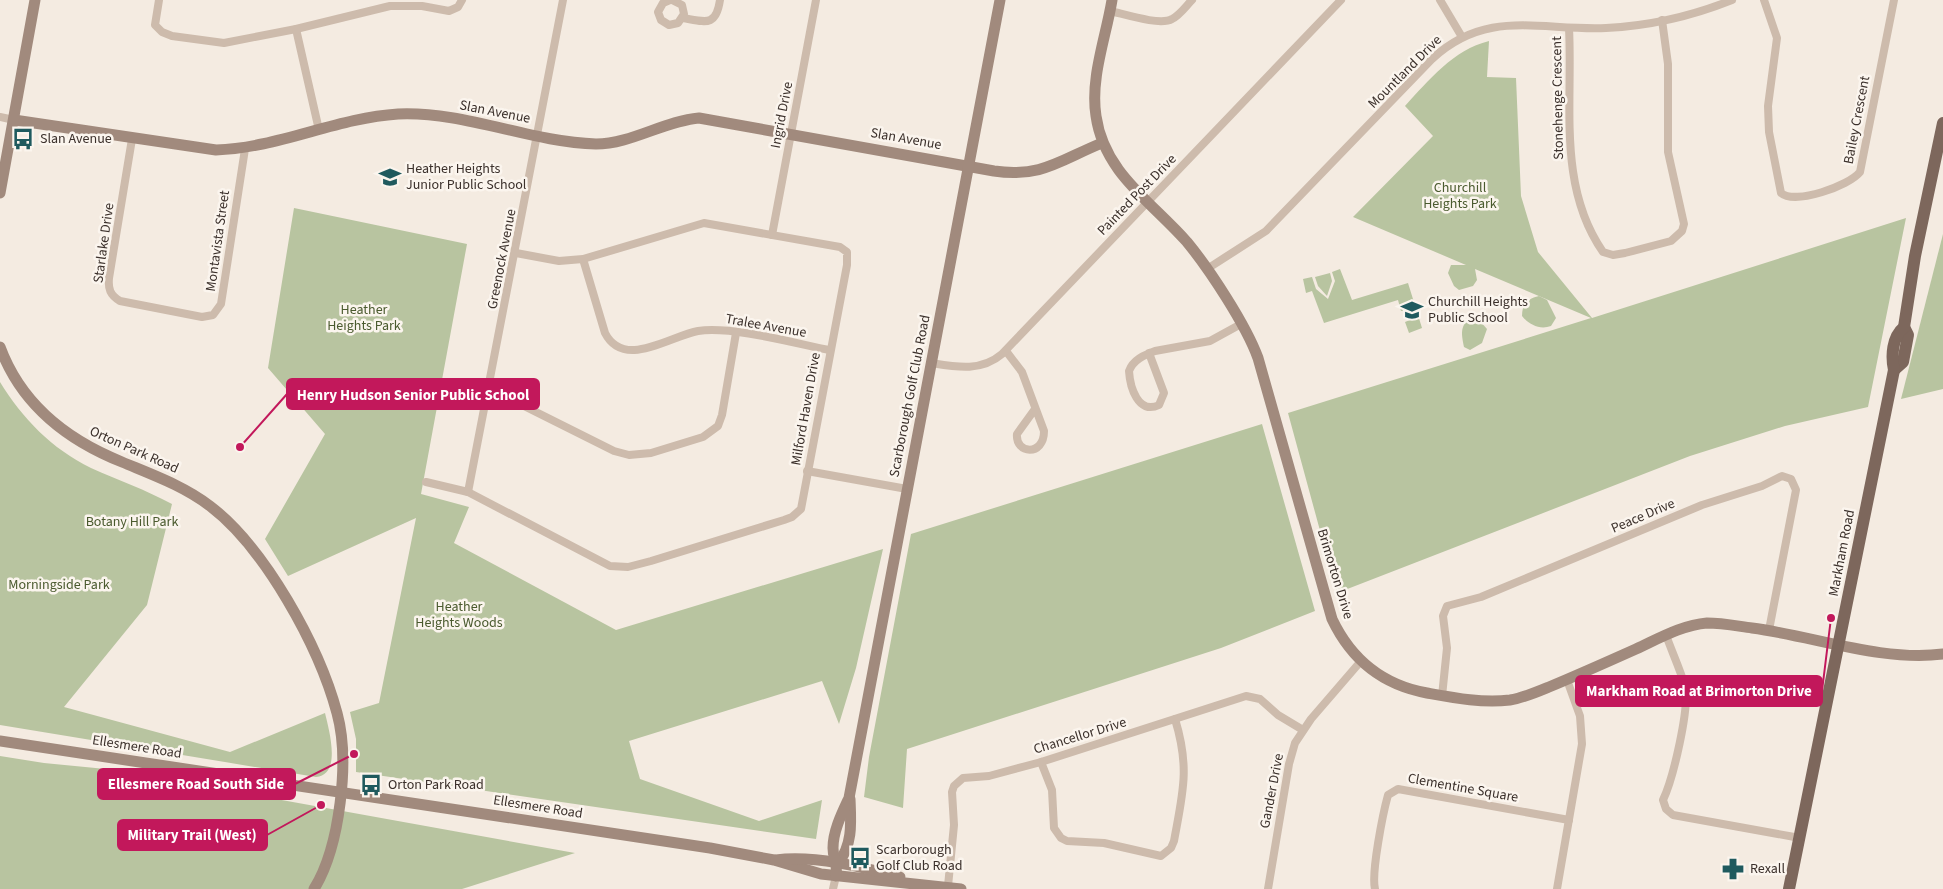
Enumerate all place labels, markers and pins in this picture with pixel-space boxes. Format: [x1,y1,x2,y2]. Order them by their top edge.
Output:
bus stop icon: Slan Avenue [10,126,36,152]
place label: Slan Avenue [40,129,112,149]
place label: Heather Heights Junior Public School [406,159,527,195]
school or university icon: Heather Heights Junior Public School [377,164,403,190]
place label: Churchill Heights Public School [1428,292,1528,328]
school or university icon: Churchill Heights Public School [1399,297,1425,323]
callout: Henry Hudson Senior Public School [287,379,539,409]
callout: Markham Road at Brimorton Drive [1576,676,1822,706]
callout: Ellesmere Road South Side [98,769,295,799]
bus stop icon: Orton Park Road [358,772,384,798]
place label: Orton Park Road [388,775,484,795]
callout: Military Trail (West) [118,820,267,850]
place label: Scarborough Golf Club Road [876,840,962,876]
bus stop icon: Scarborough Golf Club Road [847,845,873,871]
pharmacy icon: Rexall [1720,856,1746,882]
place label: Rexall [1750,859,1785,879]

